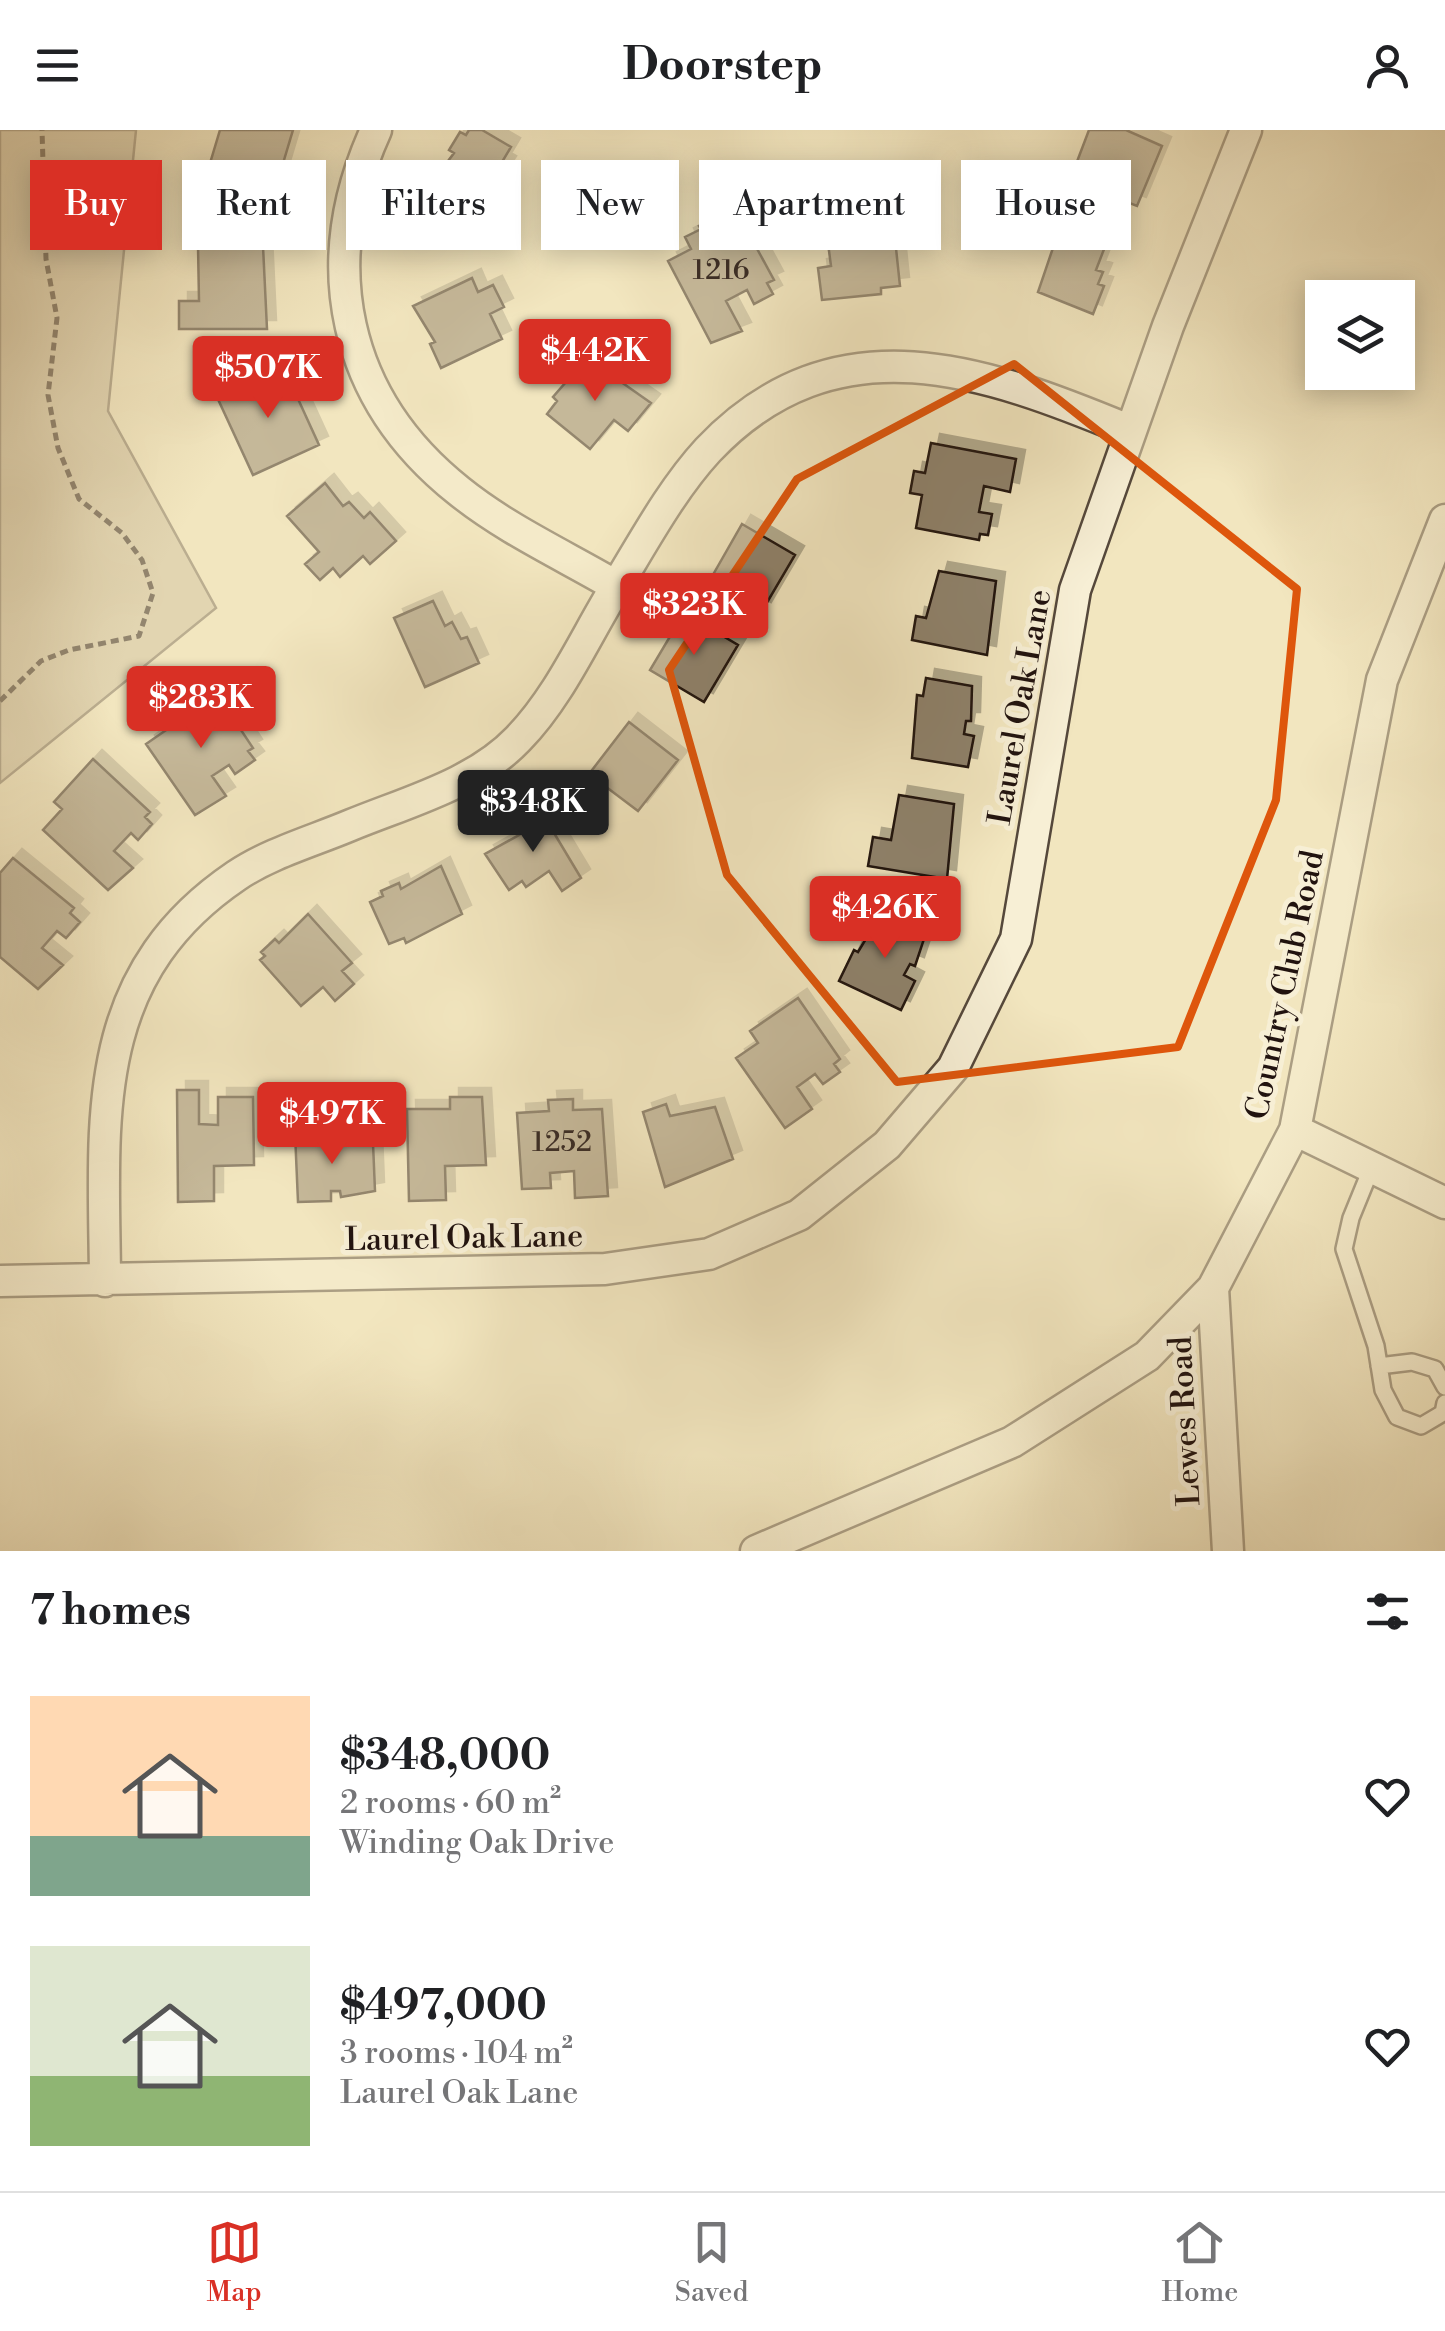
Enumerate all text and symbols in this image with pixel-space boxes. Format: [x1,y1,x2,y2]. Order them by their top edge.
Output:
text: Doorstep [622,37,823,94]
icon: menu [30,38,85,93]
icon: person [1360,38,1415,93]
chip: Buy [30,160,162,250]
chip: Rent [182,160,326,250]
chip: Filters [346,160,521,250]
chip: New [541,160,679,250]
chip: Apartment [699,160,941,250]
chip: House [961,160,1131,250]
house number: 1216 [693,253,750,288]
map controls [1305,280,1415,390]
button: layers [1305,280,1415,390]
pin: $442K [525,319,665,404]
text: $442K [541,331,649,371]
pin: $507K [198,336,338,421]
text: $507K [215,348,321,388]
pin: $323K [624,573,764,658]
text: $323K [642,585,746,625]
street label: Laurel Oak Lane [980,586,1060,828]
pin: $283K [131,666,271,751]
text: $283K [149,678,253,718]
pin: $348K [463,770,603,855]
text: $348K [480,782,586,822]
street label: Country Club Road [1237,847,1333,1123]
pin: $426K [815,876,955,961]
text: $426K [832,888,938,928]
pin: $497K [262,1082,402,1167]
text: $497K [279,1094,385,1134]
house number: 1252 [532,1125,592,1160]
street label: Laurel Oak Lane [344,1216,584,1260]
street label: Lewes Road [1161,1335,1209,1507]
icon: filters [1360,1584,1415,1639]
text: 7 homes [30,1585,191,1638]
text: $348,000 [340,1730,550,1783]
icon: home [110,1736,230,1856]
icon: heart [1360,1769,1415,1824]
text: 2 rooms · 60 m² [340,1783,561,1823]
text: Winding Oak Drive [340,1823,614,1863]
text: $497,000 [340,1980,547,2033]
icon: home [110,1986,230,2106]
icon: heart [1360,2019,1415,2074]
text: 3 rooms · 104 m² [340,2033,573,2073]
text: Laurel Oak Lane [340,2073,579,2113]
tab: Map [207,2215,262,2310]
tab: Saved [675,2215,748,2310]
tab: Home [1162,2215,1238,2310]

